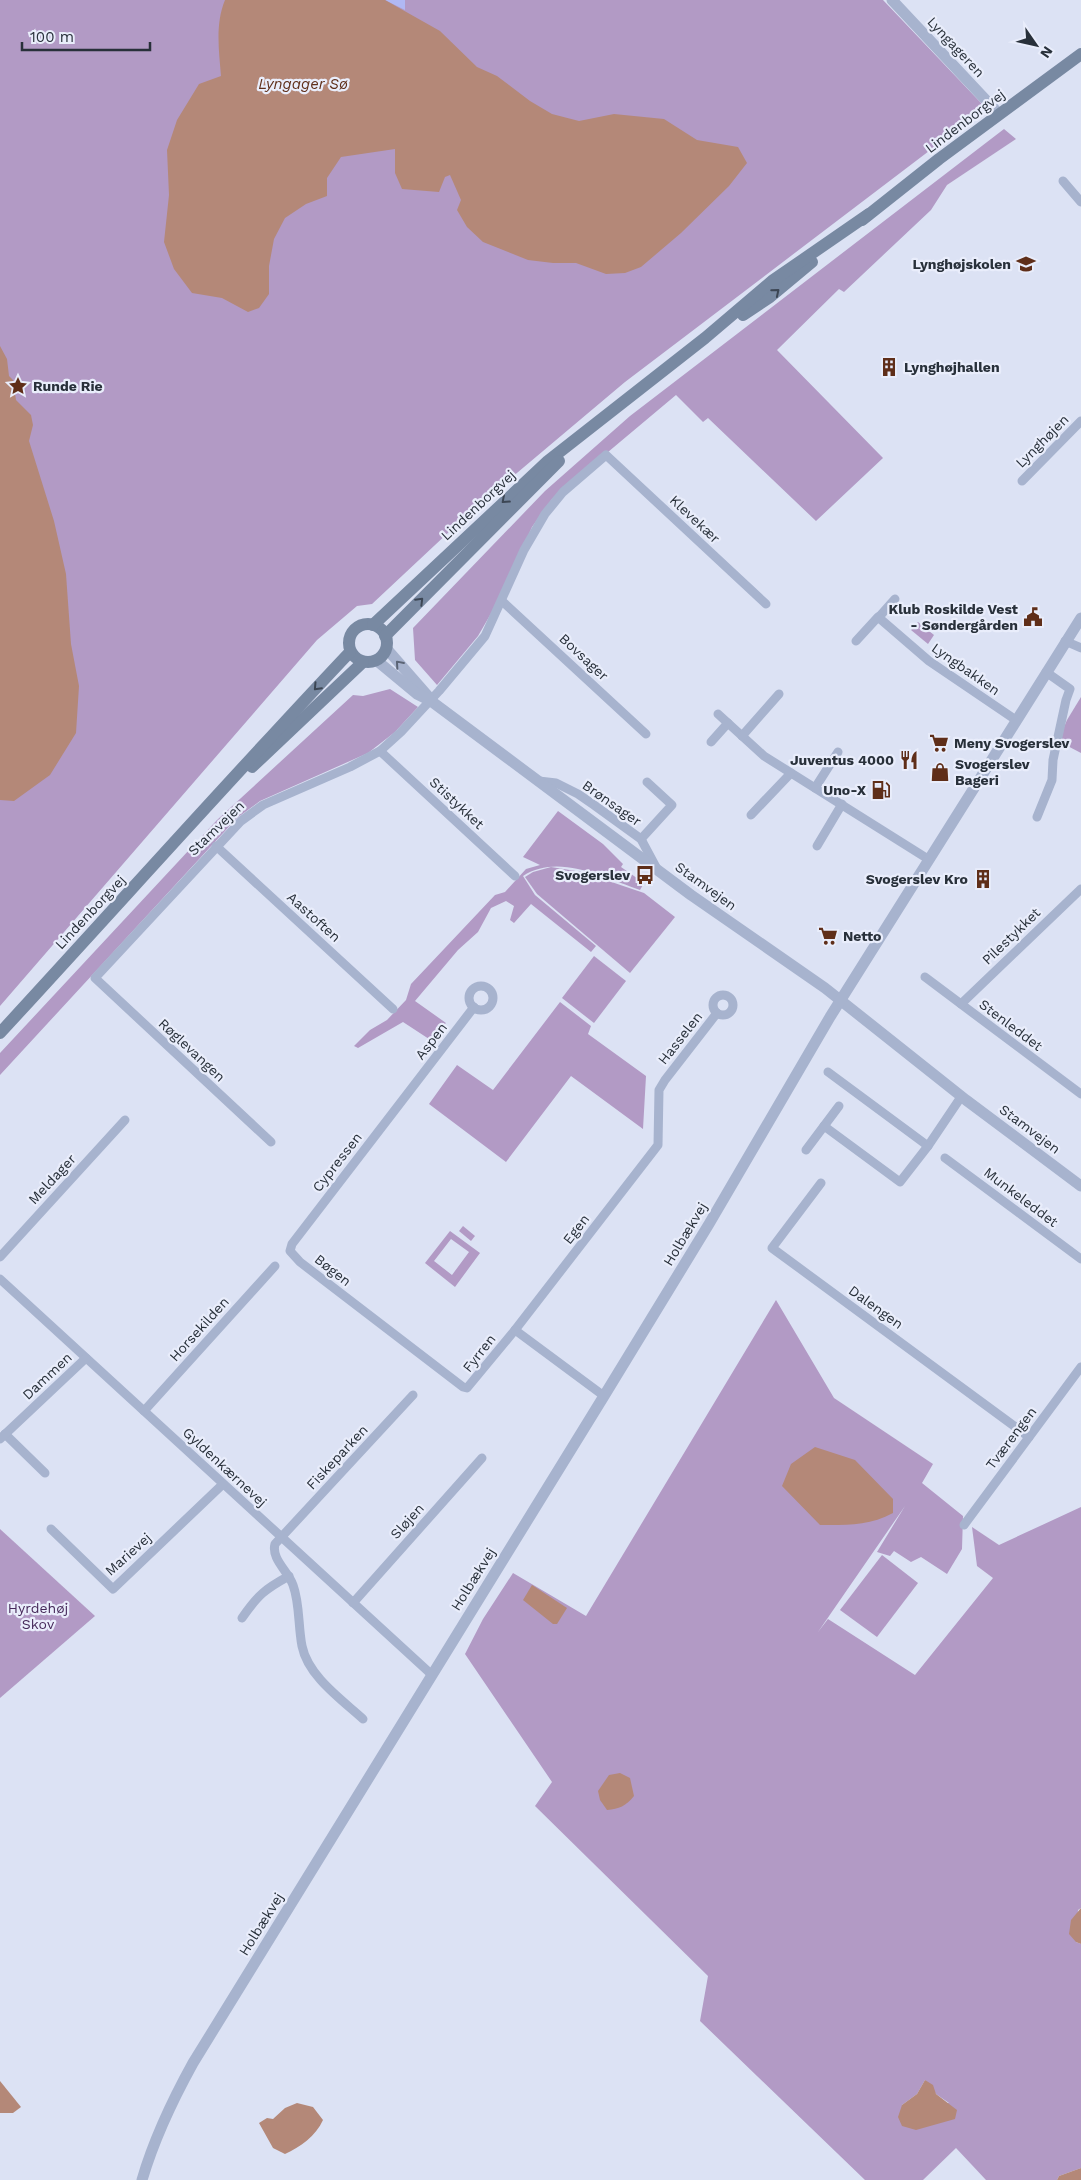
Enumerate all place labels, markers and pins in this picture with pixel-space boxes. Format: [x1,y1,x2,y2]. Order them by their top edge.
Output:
school or university icon: Lynghøjskolen [1015,253,1037,275]
place label: Lynghøjskolen [913,256,1011,272]
building icon: Lynghøjhallen [878,356,900,378]
place label: Lynghøjhallen [904,359,1000,375]
place icon: Runde Rie [7,375,29,397]
place label: Runde Rie [33,378,103,394]
place label: Klub Roskilde Vest - Søndergården [889,601,1018,633]
public building icon: Klub Roskilde Vest - Søndergården [1022,606,1044,628]
supermarket icon: Meny Svogerslev [928,732,950,754]
place label: Meny Svogerslev [954,735,1070,751]
restaurant icon: Juventus 4000 [898,749,920,771]
place label: Juventus 4000 [790,752,894,768]
place label: Svogerslev Bageri [955,756,1030,788]
shop icon: Svogerslev Bageri [929,761,951,783]
fuel station icon: Uno-X [870,779,892,801]
place label: Uno-X [823,782,867,798]
bus stop icon: Svogerslev [634,864,656,886]
place label: Svogerslev [555,867,630,883]
building icon: Svogerslev Kro [972,868,994,890]
place label: Svogerslev Kro [866,871,968,887]
supermarket icon: Netto [817,925,839,947]
place label: Netto [843,928,881,944]

